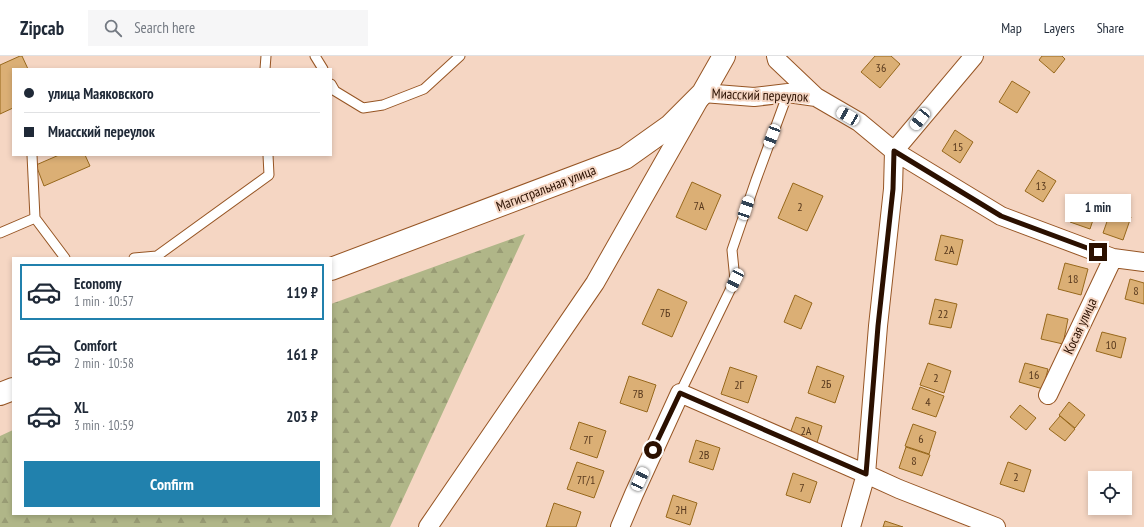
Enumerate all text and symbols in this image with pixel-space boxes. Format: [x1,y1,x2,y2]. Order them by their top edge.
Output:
search box [88,10,368,46]
text: Zipcab [20,16,64,40]
icon: search [102,17,124,39]
text: Search here [134,18,195,37]
text: Map [1001,19,1022,37]
text: Layers [1044,19,1075,37]
text: Share [1097,19,1124,37]
house number: 36 [876,60,886,75]
text: улица Маяковского [48,84,154,103]
street label: Миасский переулок [711,84,809,106]
car [835,105,861,127]
car [908,106,932,132]
text: Миасский переулок [48,122,155,141]
car [762,123,782,149]
house number: 15 [953,139,963,154]
street label: Магистральная улица [494,161,598,215]
house number: 13 [1036,178,1046,193]
callout: 1 min [1065,194,1131,222]
car [737,195,755,221]
house number: 7А [693,198,705,213]
house number: 2 [797,199,803,214]
text: 1 min [1085,199,1111,216]
house number: 2А [943,242,955,257]
route end [1089,243,1107,261]
car [724,267,746,293]
house number: 18 [1068,271,1078,286]
icon: car [26,274,62,310]
text: Economy [74,274,122,293]
text: 119 ₽ [286,283,318,302]
house number: 8 [1133,283,1139,298]
text: 1 min · 10:57 [74,293,134,310]
street label: Косая улица [1059,295,1101,357]
house number: 7Б [660,305,670,320]
house number: 22 [938,306,948,321]
icon: car [26,336,62,372]
text: Comfort [74,336,117,355]
house number: 10 [1106,337,1116,352]
text: 161 ₽ [286,345,318,364]
text: 2 min · 10:58 [74,355,134,372]
house number: 16 [1029,367,1039,382]
house number: 2 [933,370,939,385]
house number: 2Б [821,376,831,391]
house number: 2Г [734,377,745,392]
house number: 7В [632,386,644,401]
house number: 4 [925,394,931,409]
icon: car [26,398,62,434]
text: XL [74,398,88,417]
text: 203 ₽ [286,407,318,426]
text: 3 min · 10:59 [74,417,134,434]
house number: 2А [800,423,812,438]
house number: 6 [918,431,924,446]
house number: 7Г [583,432,594,447]
route start [644,441,662,459]
house number: 2В [698,447,710,462]
house number: 8 [911,453,917,468]
button: Confirm [24,461,320,507]
car [629,466,651,492]
house number: 2 [1013,469,1019,484]
map controls [1088,471,1132,515]
button: locate [1088,471,1132,515]
house number: 7Г/1 [577,472,595,487]
house number: 7 [799,480,805,495]
house number: 2Н [675,502,687,517]

